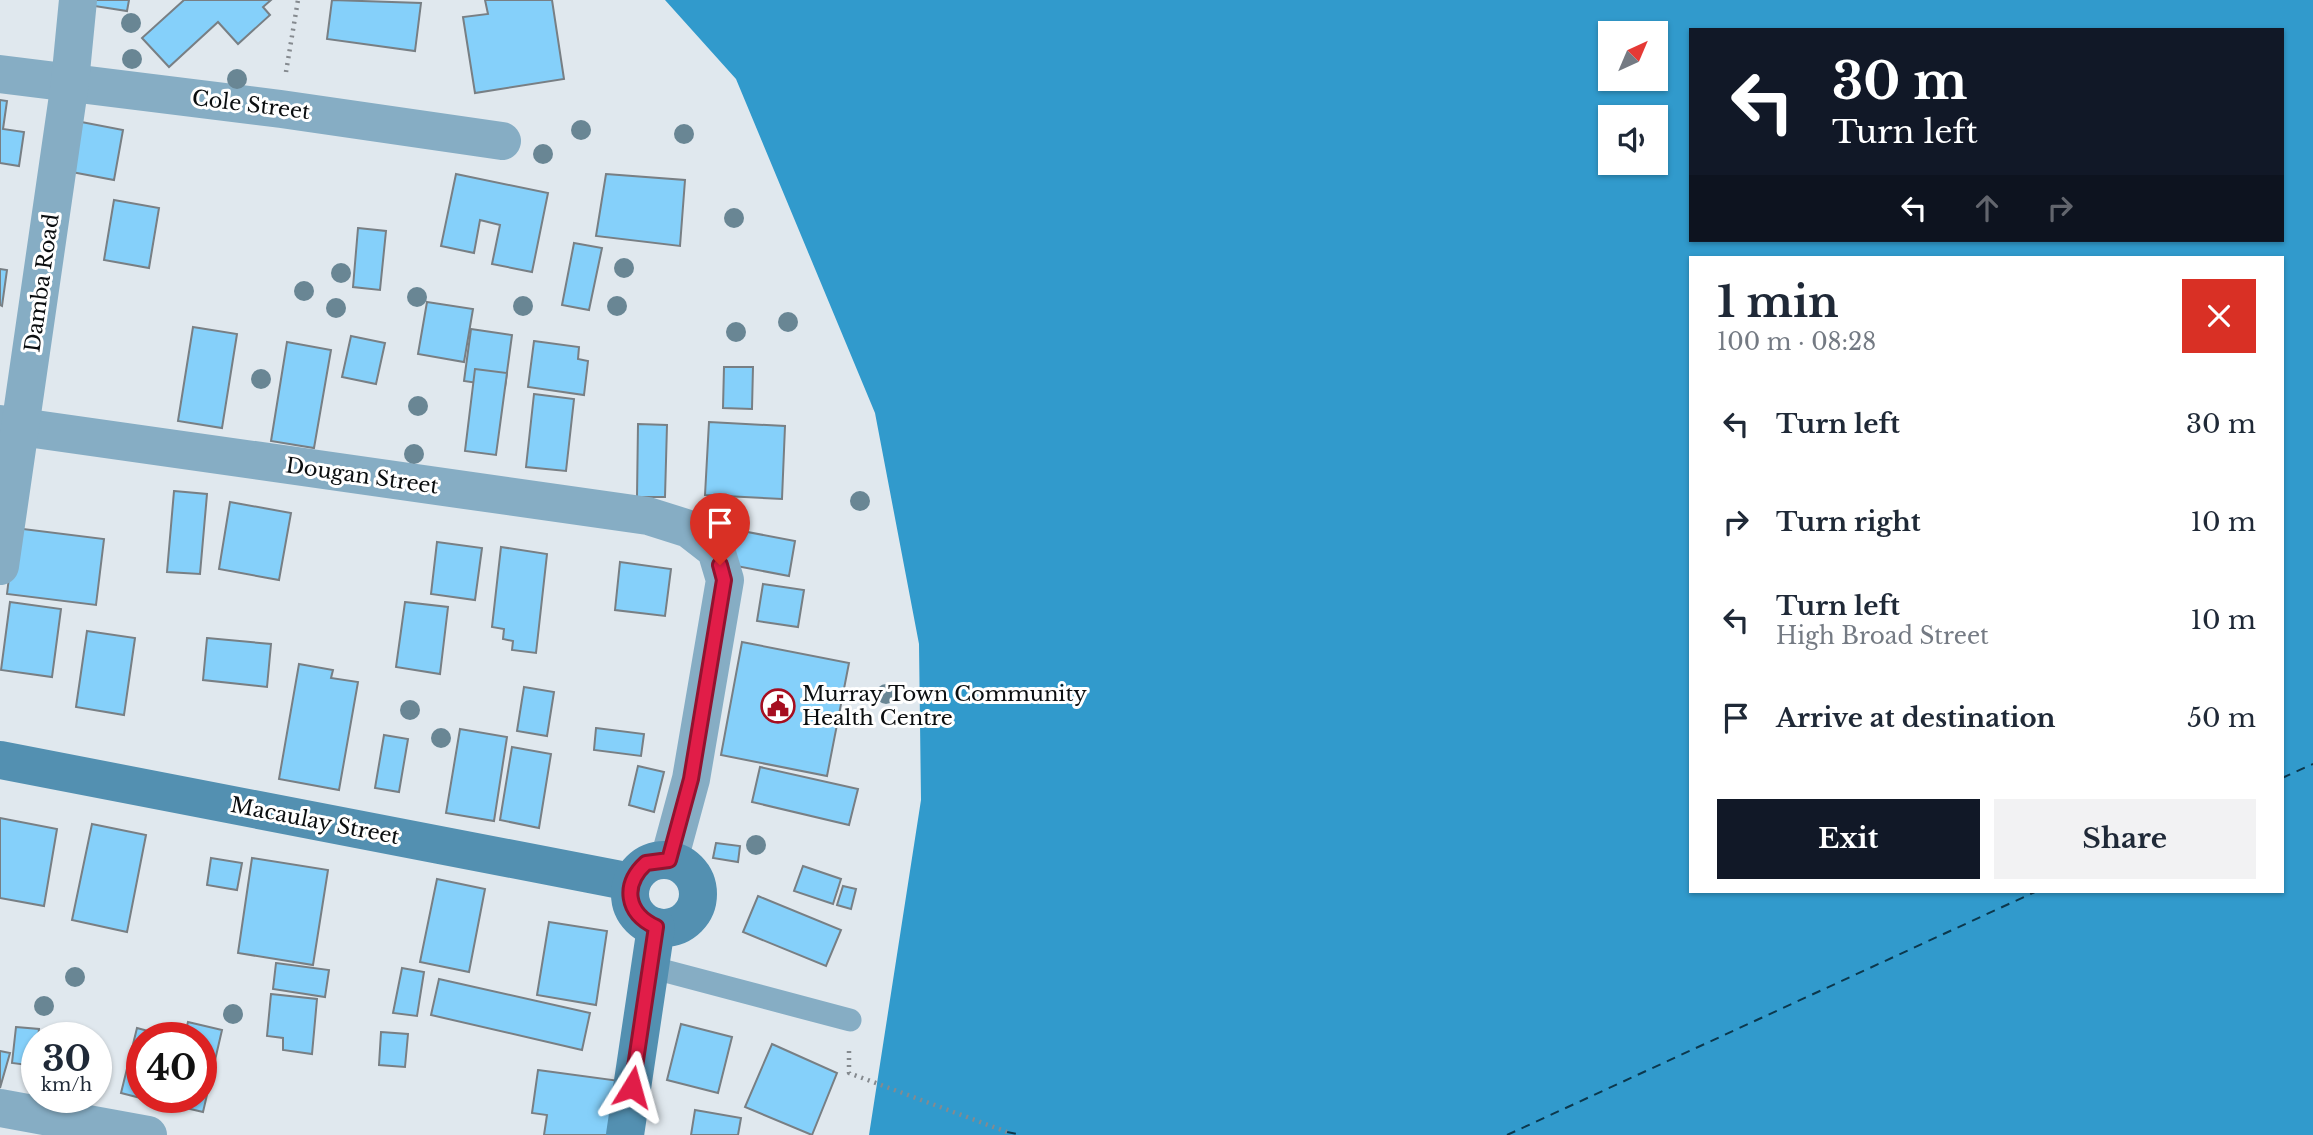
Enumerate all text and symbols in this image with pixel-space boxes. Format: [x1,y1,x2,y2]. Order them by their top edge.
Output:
north arrow [1598,21,1668,91]
map controls [1598,21,1668,175]
text: 30 m [1832,51,1967,112]
icon: left [1717,56,1808,147]
street label: Cole Street [191,85,312,125]
button: sound [1598,105,1668,175]
text: Turn left [1832,112,1978,152]
icon: left [1895,189,1933,227]
icon: ahead [1968,189,2006,227]
icon: right [2041,189,2079,227]
street label: Damba Road [19,212,65,354]
text: 1 min [1717,276,1839,328]
button: close [2182,279,2256,353]
text: 100 m · 08:28 [1717,328,1876,356]
icon: left [1717,405,1755,443]
text: Turn left [1776,408,1900,440]
text: 30 m [2186,408,2256,440]
street label: Dougan Street [284,452,440,500]
pin [690,493,750,565]
icon: right [1717,503,1755,541]
icon: arrive [701,504,739,542]
text: Turn right [1776,506,1921,538]
text: 10 m [2190,506,2256,538]
text: Turn left [1776,590,1900,622]
icon: left [1717,601,1755,639]
text: 10 m [2190,604,2256,636]
text: High Broad Street [1776,622,1989,650]
place label: Murray Town Community Health Centre [802,681,1087,731]
public building icon: Murray Town Community Health Centre [759,687,797,725]
icon: arrive [1717,699,1755,737]
text: Arrive at destination [1776,702,2056,734]
text: 50 m [2187,702,2256,734]
street label: Macaulay Street [228,792,402,850]
button: Exit [1717,799,1980,879]
button: Share [1994,799,2256,879]
speed limit sign: 40 [126,1022,217,1113]
text: 30 [42,1037,91,1080]
position arrow [595,1050,669,1124]
text: km/h [41,1074,92,1096]

